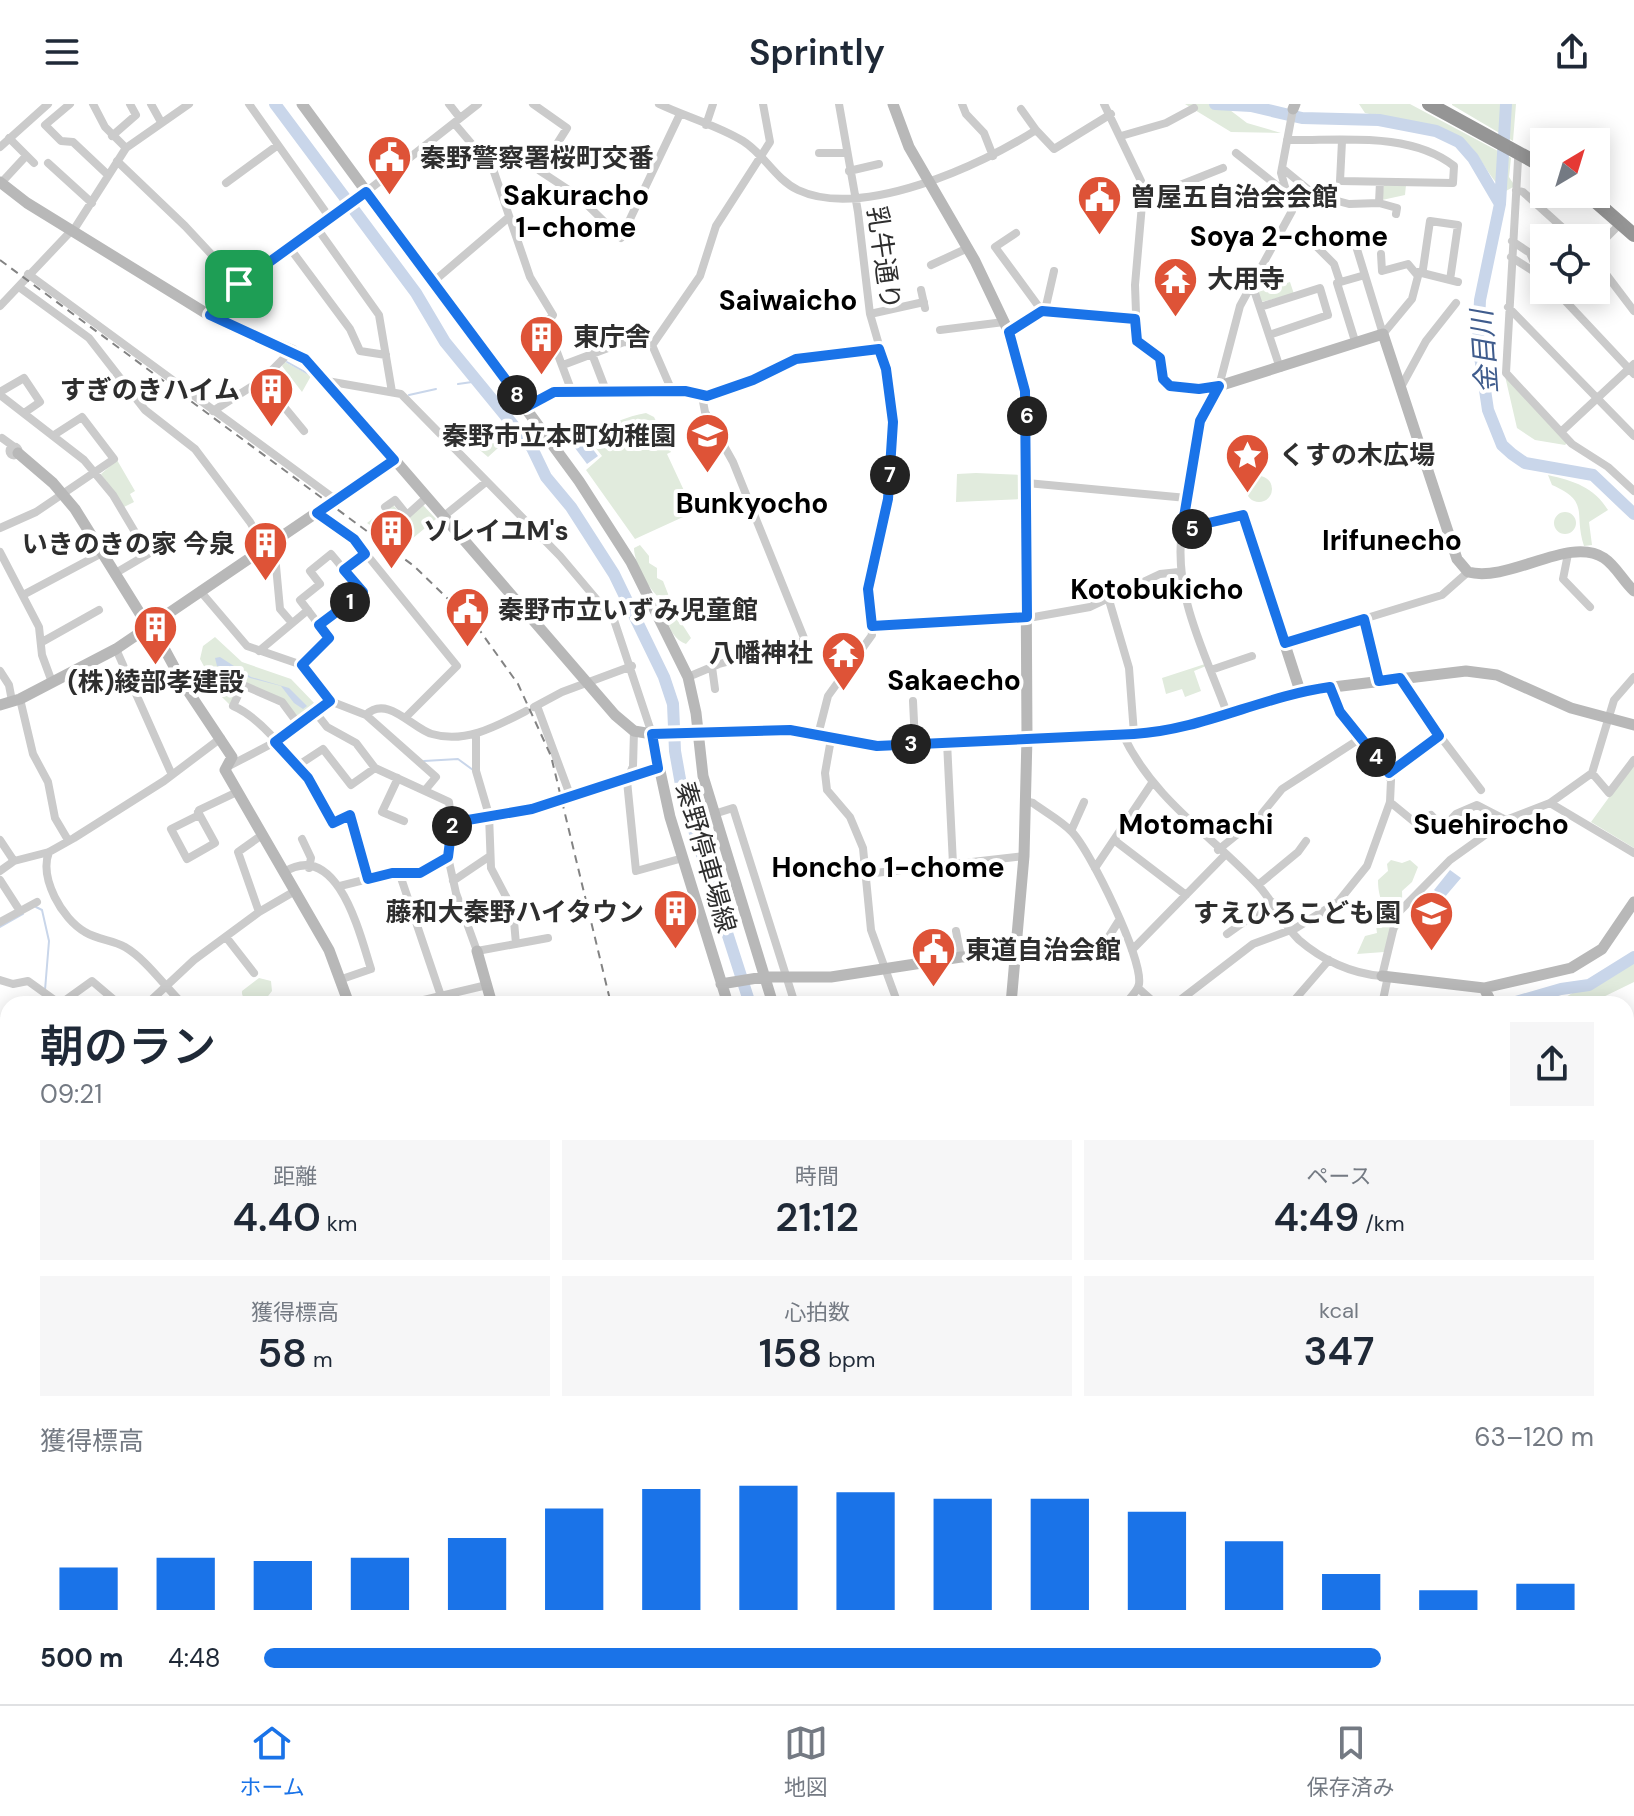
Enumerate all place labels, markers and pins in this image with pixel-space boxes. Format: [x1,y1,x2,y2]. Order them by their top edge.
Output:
public building icon: 秦野警察署桜町交番 [365,134,413,197]
place label: 秦野警察署桜町交番 [420,141,654,175]
public building icon: 曽屋五自治会会館 [1075,173,1123,236]
place label: 曽屋五自治会会館 [1130,180,1338,214]
pin [205,250,273,318]
temple icon: 大用寺 [1152,255,1200,318]
place label: 大用寺 [1207,262,1285,296]
building icon: 東庁舎 [518,313,566,376]
place label: 東庁舎 [573,320,651,354]
building icon: すぎのきハイム [247,366,295,429]
place label: すぎのきハイム [60,373,240,407]
pin: 8 [497,375,537,415]
pin: 6 [1007,396,1047,436]
school or university icon: 秦野市立本町幼稚園 [683,412,731,475]
place label: 秦野市立本町幼稚園 [442,419,676,453]
place icon: くすの木広場 [1224,431,1272,494]
place label: くすの木広場 [1279,438,1435,472]
pin: 7 [870,455,910,495]
building icon: ソレイユM's [368,507,416,570]
pin: 5 [1172,509,1212,549]
place label: ソレイユM's [423,514,568,548]
building icon: いきのきの家 今泉 [242,520,290,583]
place label: いきのきの家 今泉 [22,527,235,561]
pin: 1 [330,582,370,622]
public building icon: 秦野市立いずみ児童館 [443,586,491,649]
place label: 秦野市立いずみ児童館 [498,593,758,627]
building icon: (株)綾部孝建設 [132,603,180,666]
temple icon: 八幡神社 [820,629,868,692]
place label: 八幡神社 [709,636,813,670]
place label: (株)綾部孝建設 [67,665,245,699]
pin: 3 [891,724,931,764]
pin: 4 [1356,737,1396,777]
pin: 2 [432,806,472,846]
building icon: 藤和大秦野ハイタウン [651,888,699,951]
school or university icon: すえひろこども園 [1408,889,1456,952]
place label: 藤和大秦野ハイタウン [386,895,644,929]
place label: すえひろこども園 [1193,896,1401,930]
public building icon: 東道自治会館 [910,926,958,989]
place label: 東道自治会館 [965,933,1121,967]

